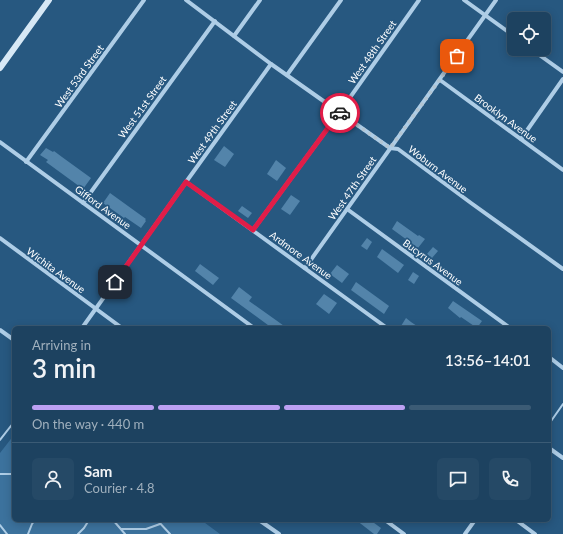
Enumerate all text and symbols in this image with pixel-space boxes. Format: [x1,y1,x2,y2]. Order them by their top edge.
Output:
map controls [507,12,551,56]
button: locate [507,12,551,56]
street label: West 48th Street [346,17,399,86]
pin [440,39,474,73]
street label: West 53rd Street [52,42,106,110]
icon: bag [446,45,468,67]
street label: West 51st Street [115,73,169,140]
street label: Brooklyn Avenue [472,91,540,145]
courier [320,93,360,133]
street label: West 49th Street [185,98,239,166]
icon: car [329,102,351,124]
street label: Woburn Avenue [406,143,470,195]
street label: West 47th Street [326,153,379,222]
street label: Gifford Avenue [73,183,133,231]
street label: Ardmore Avenue [268,228,334,282]
street label: Bucyrus Avenue [401,236,465,288]
street label: Wichita Avenue [24,245,88,295]
pin [98,265,132,299]
icon: home [104,271,126,293]
text: Arriving in [32,337,91,353]
text: 13:56–14:01 [445,351,531,369]
text: 3 min [32,352,96,384]
text: On the way · 440 m [32,416,144,432]
button: person [32,458,74,500]
button: chat [437,458,479,500]
button: phone [489,458,531,500]
text: Sam [84,462,112,480]
text: Courier · 4.8 [84,480,155,496]

